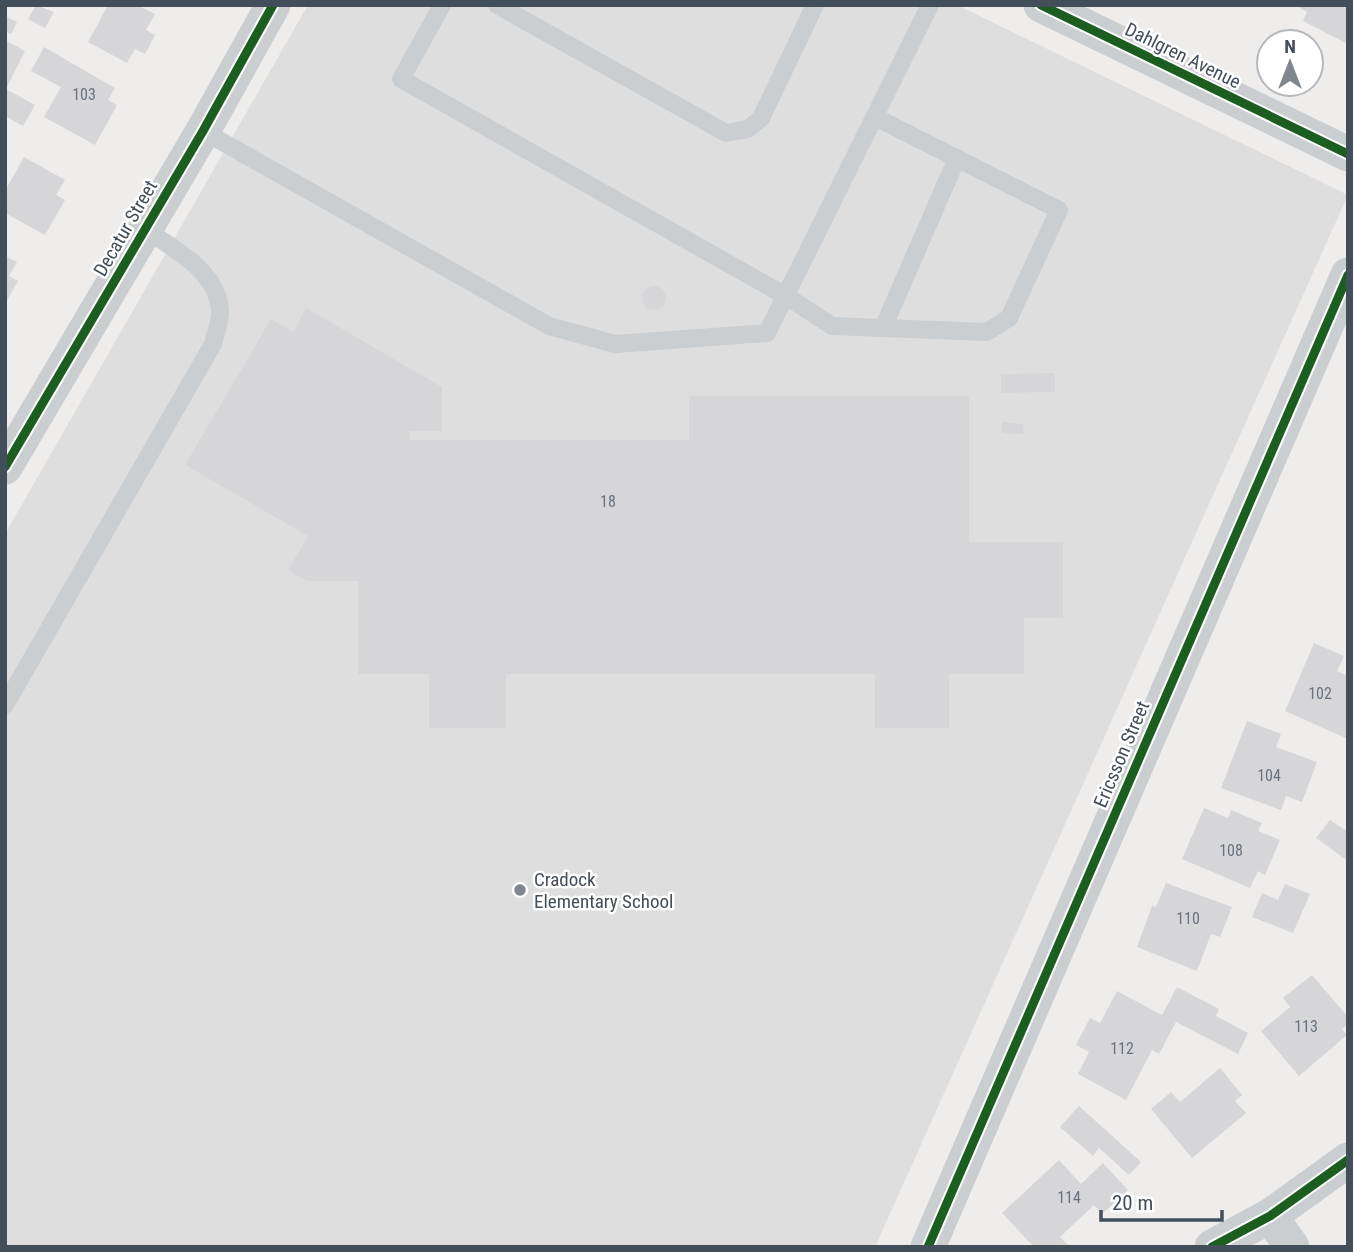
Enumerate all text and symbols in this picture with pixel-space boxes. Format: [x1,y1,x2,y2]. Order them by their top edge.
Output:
street label: Dahlgren Avenue [1121,18,1244,93]
north arrow [1255,28,1325,98]
text: N [1284,35,1296,58]
house number: 103 [72,85,96,104]
street label: Decatur Street [89,176,162,280]
house number: 18 [600,492,616,511]
house number: 102 [1308,684,1332,703]
street label: Ericsson Street [1089,698,1154,811]
house number: 104 [1257,766,1281,785]
house number: 108 [1219,841,1243,860]
place label: Cradock Elementary School [534,868,673,913]
marker: Cradock Elementary School [512,882,528,898]
house number: 110 [1176,909,1200,928]
house number: 113 [1294,1017,1318,1036]
house number: 112 [1110,1039,1134,1058]
scale bar [1101,1178,1222,1222]
house number: 114 [1057,1188,1081,1207]
text: 20 m [1112,1191,1153,1215]

